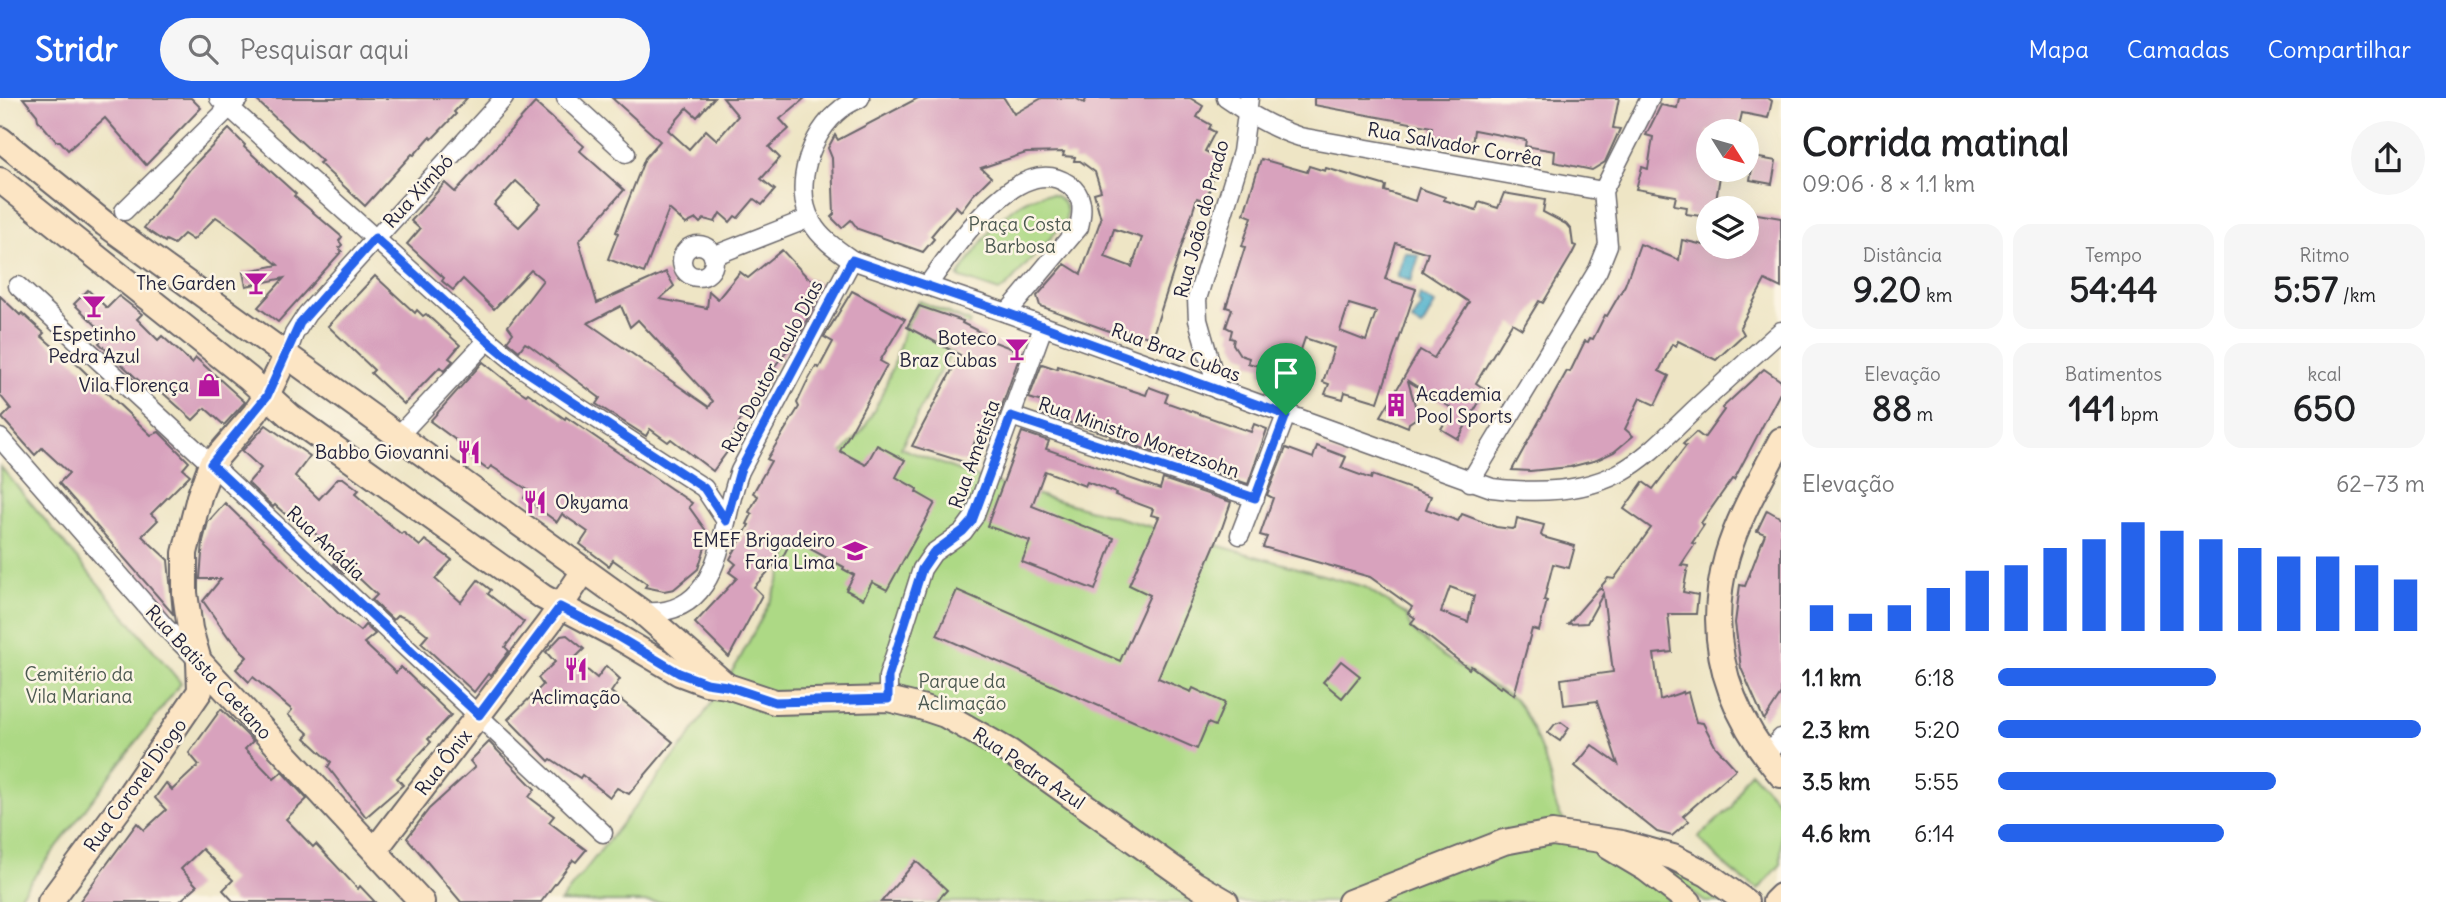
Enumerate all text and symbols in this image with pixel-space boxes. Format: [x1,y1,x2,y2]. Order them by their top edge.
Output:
search box [160,18,650,81]
text: Stridr [35,28,118,70]
icon: search [184,30,222,68]
text: Pesquisar aqui [240,33,409,66]
text: Mapa [2028,34,2089,64]
text: Camadas [2127,34,2230,64]
text: Compartilhar [2268,34,2411,64]
street label: Rua Salvador Corrêa [1366,117,1544,171]
north arrow [1696,119,1759,182]
map controls [1696,119,1759,259]
text: Corrida matinal [1802,119,2069,166]
button: share [2351,121,2425,195]
street label: Rua João do Prado [1168,137,1234,301]
street label: Rua Ximbó [378,149,458,233]
text: 09:06 · 8 × 1.1 km [1802,169,1975,198]
button: layers [1696,196,1759,259]
park label: Praça Costa Barbosa [968,212,1072,258]
text: Distância [1863,243,1942,267]
text: Tempo [2085,243,2142,267]
text: Ritmo [2299,243,2350,267]
text: 9.20 [1853,267,1921,311]
text: 54:44 [2069,267,2158,311]
text: 5:57 [2273,267,2338,311]
bar icon: The Garden [242,269,270,297]
place label: The Garden [136,271,236,295]
street label: Rua Doutor Paulo Dias [716,275,828,457]
text: km [1921,283,1952,307]
text: /km [2338,283,2376,307]
bar icon: Espetinho Pedra Azul [80,292,108,320]
street label: Rua Braz Cubas [1108,317,1244,387]
place label: Espetinho Pedra Azul [48,322,140,368]
place label: Boteco Braz Cubas [899,326,997,372]
bar icon: Boteco Braz Cubas [1003,335,1031,363]
pin [1256,343,1316,415]
icon: arrive [1267,354,1305,392]
text: Elevação [1864,362,1941,386]
text: Batimentos [2065,362,2162,386]
text: kcal [2307,362,2342,386]
shop icon: Vila Florença [195,371,223,399]
place label: Vila Florença [79,373,189,397]
place label: Academia Pool Sports [1416,382,1512,428]
text: 88 [1872,386,1912,430]
text: 141 [2068,386,2116,430]
text: 650 [2293,386,2356,430]
street label: Rua Ministro Moretzsohn [1035,391,1243,483]
building icon: Academia Pool Sports [1382,391,1410,419]
street label: Rua Ametista [943,396,1005,512]
text: m [1912,402,1933,426]
text: bpm [2116,402,2159,426]
restaurant icon: Babbo Giovanni [455,438,483,466]
place label: Babbo Giovanni [315,440,449,464]
text: Elevação [1802,469,1895,498]
text: 62–73 m [2336,469,2425,498]
restaurant icon: Okyama [521,488,549,516]
place label: Okyama [555,490,629,514]
street label: Rua Anádia [282,501,370,586]
place label: EMEF Brigadeiro Faria Lima [692,528,835,574]
school or university icon: EMEF Brigadeiro Faria Lima [841,537,869,565]
street label: Rua Batista Caetano [141,600,277,744]
restaurant icon: Aclimação [562,655,590,683]
park label: Cemitério da Vila Mariana [25,662,134,708]
text: 1.1 km [1802,663,1861,692]
text: 6:18 [1914,663,1955,692]
park label: Parque da Aclimação [918,669,1006,715]
place label: Aclimação [532,685,620,709]
street label: Rua Coronel Diogo [78,713,192,857]
text: 2.3 km [1802,715,1870,744]
text: 5:20 [1914,715,1960,744]
street label: Rua Pedra Azul [968,722,1090,814]
street label: Rua Ônix [409,723,477,800]
text: 3.5 km [1802,767,1870,796]
text: 5:55 [1914,767,1959,796]
text: 4.6 km [1802,819,1871,848]
text: 6:14 [1914,819,1955,848]

